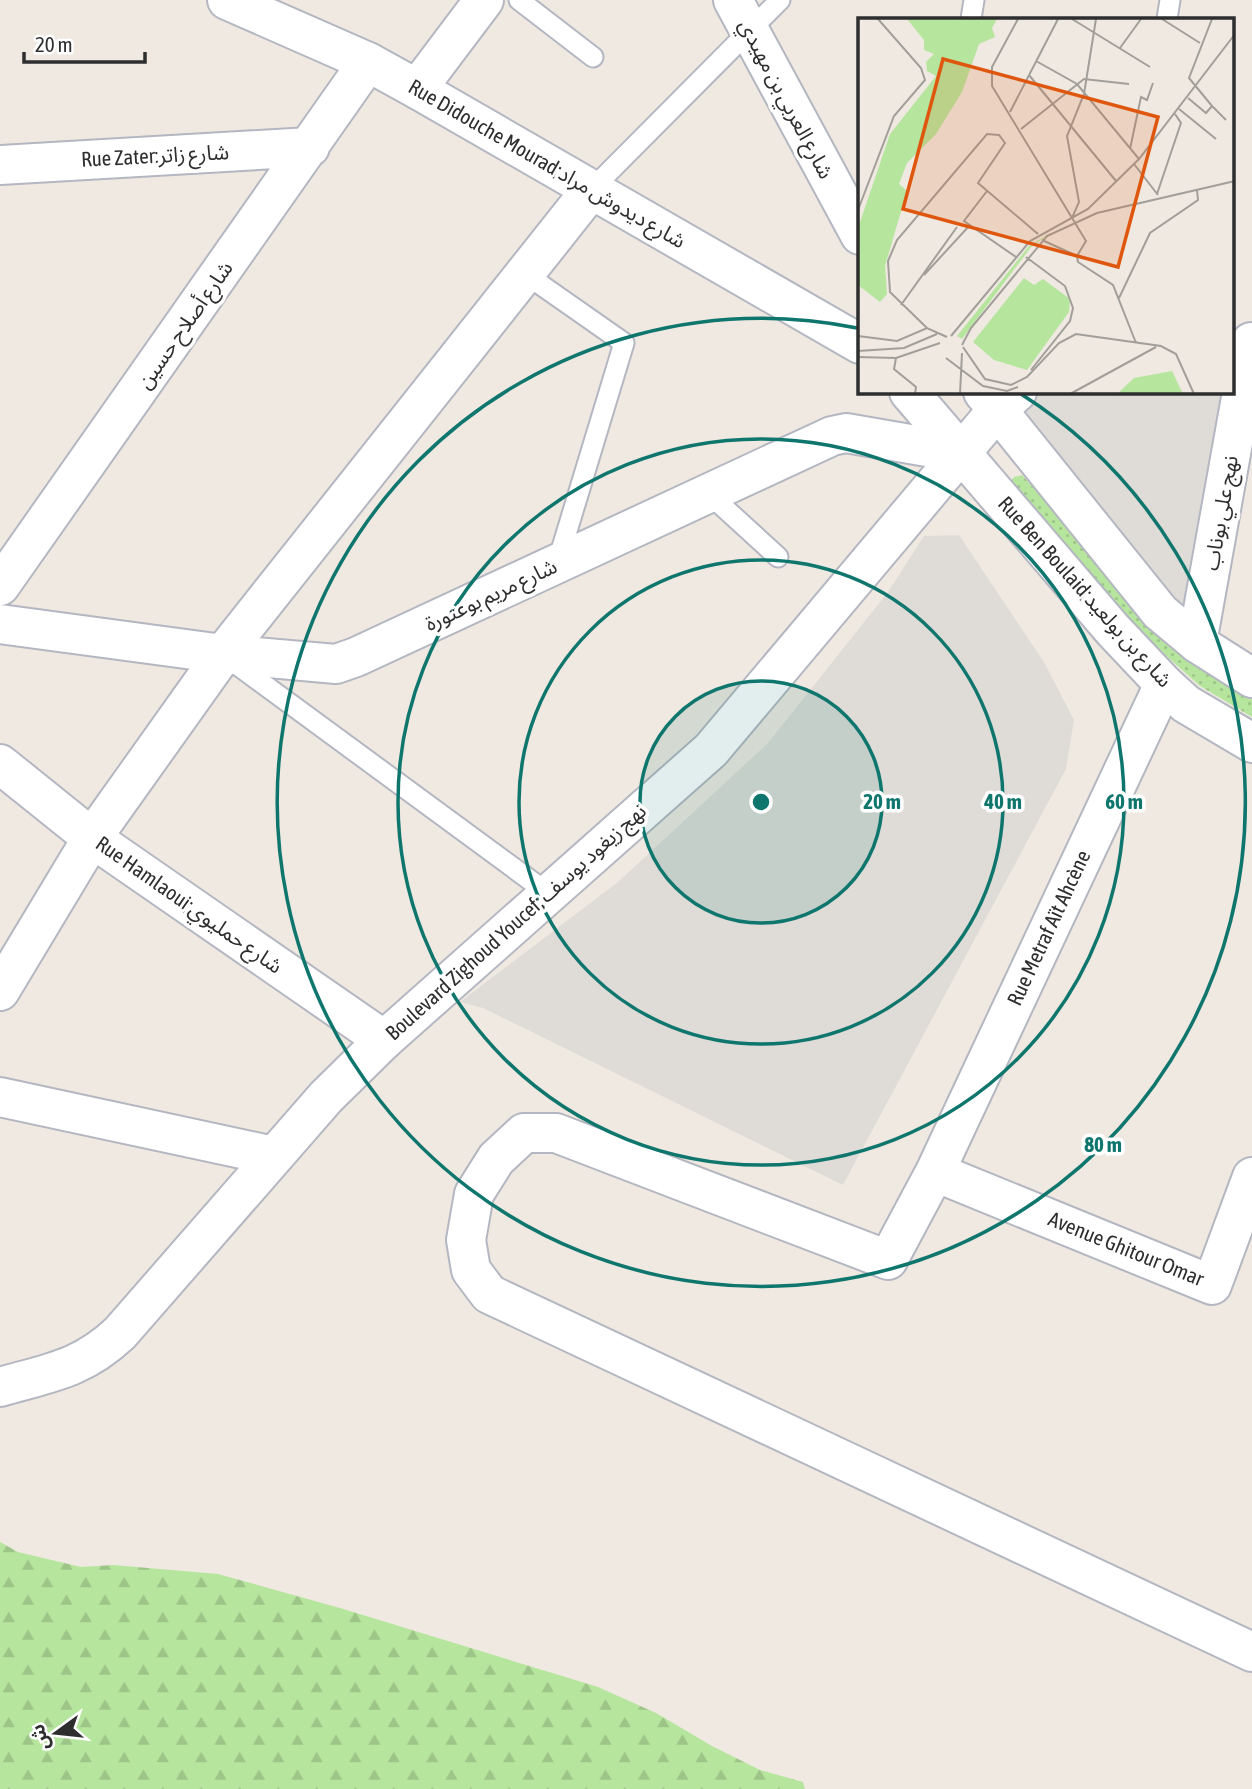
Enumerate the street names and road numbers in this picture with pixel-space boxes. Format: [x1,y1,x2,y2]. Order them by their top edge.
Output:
street label: شارع العربي بن مهيدي [730,15,839,185]
street label: Rue Didouche Mourad;شارع ديدوش مراد [403,74,690,256]
street label: Rue Zater;شارع زاتر [80,139,230,175]
street label: شارع أصلاح حسين [131,256,240,395]
street label: نهج علي بوناب [1198,454,1247,573]
street label: Rue Ben Boulaid;شارع بن بولعيد [991,491,1178,694]
street label: شارع مريم بوعتورة [421,553,562,639]
street label: Boulevard Zighoud Youcef; نهج زيغود يوسف [380,798,653,1047]
street label: Rue Hamlaoui;شارع حمليوي [89,831,288,982]
street label: Rue Metraf Aït Ahcène [1002,846,1095,1009]
street label: Avenue Ghitour Omar [1045,1206,1208,1290]

